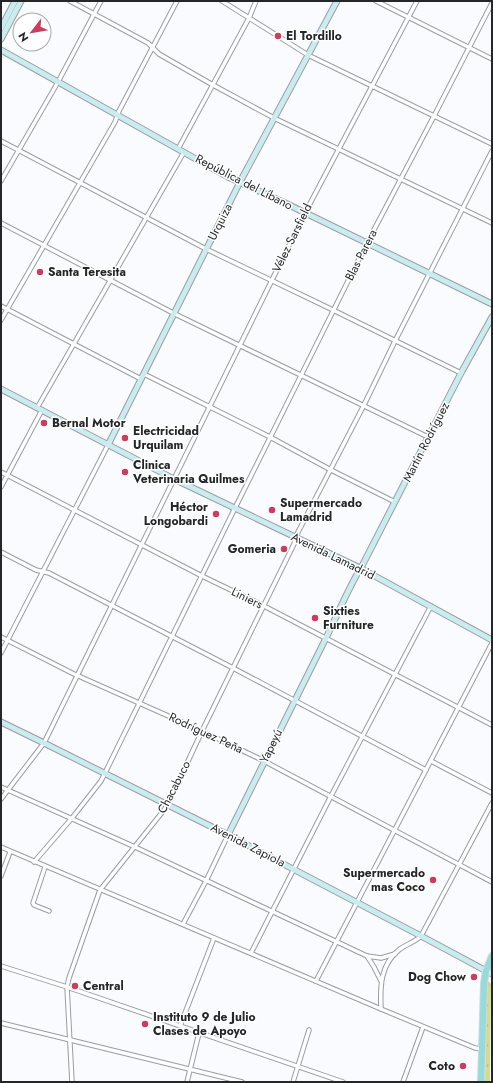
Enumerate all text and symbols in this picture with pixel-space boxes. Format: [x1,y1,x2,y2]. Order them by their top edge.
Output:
north arrow [12,12,52,52]
place label: El Tordillo [286,27,342,45]
text: N [14,29,33,45]
marker: El Tordillo [273,31,283,41]
street label: República del Líbano [192,150,296,215]
street label: Urquiza [203,200,237,243]
street label: Vélez Sarsfield [268,201,316,275]
street label: Blas Parera [340,226,382,284]
place label: Santa Teresita [48,263,126,281]
marker: Santa Teresita [35,267,45,277]
street label: Martín Rodríguez [398,399,454,485]
place label: Bernal Motor [52,414,126,432]
marker: Bernal Motor [39,418,49,428]
place label: Electricidad Urquilam [133,422,199,454]
marker: Electricidad Urquilam [120,433,130,443]
place label: Clinica Veterinaria Quilmes [132,456,245,488]
marker: Clinica Veterinaria Quilmes [120,467,130,477]
place label: Supermercado Lamadrid [280,494,362,526]
place label: Héctor Longobardi [144,498,208,530]
marker: Supermercado Lamadrid [267,505,277,515]
marker: Héctor Longobardi [211,509,221,519]
street label: Avenida Lamadrid [288,528,378,584]
place label: Gomeria [228,540,276,558]
marker: Gomeria [279,544,289,554]
street label: Liniers [228,583,266,613]
place label: Sixties Furniture [323,602,374,634]
marker: Sixties Furniture [310,613,320,623]
street label: Rodríguez Peña [166,708,246,758]
street label: Yapeyú [255,726,287,766]
street label: Chacabuco [153,757,195,817]
street label: Avenida Zapiola [208,818,289,872]
place label: Supermercado mas Coco [343,864,425,896]
marker: Supermercado mas Coco [428,875,438,885]
place label: Dog Chow [408,968,467,986]
marker: Dog Chow [469,972,479,982]
place label: Central [83,977,124,995]
marker: Central [70,981,80,991]
place label: Instituto 9 de Julio Clases de Apoyo [153,1008,256,1040]
marker: Instituto 9 de Julio Clases de Apoyo [140,1019,150,1029]
place label: Coto [429,1057,455,1075]
marker: Coto [458,1061,468,1071]

